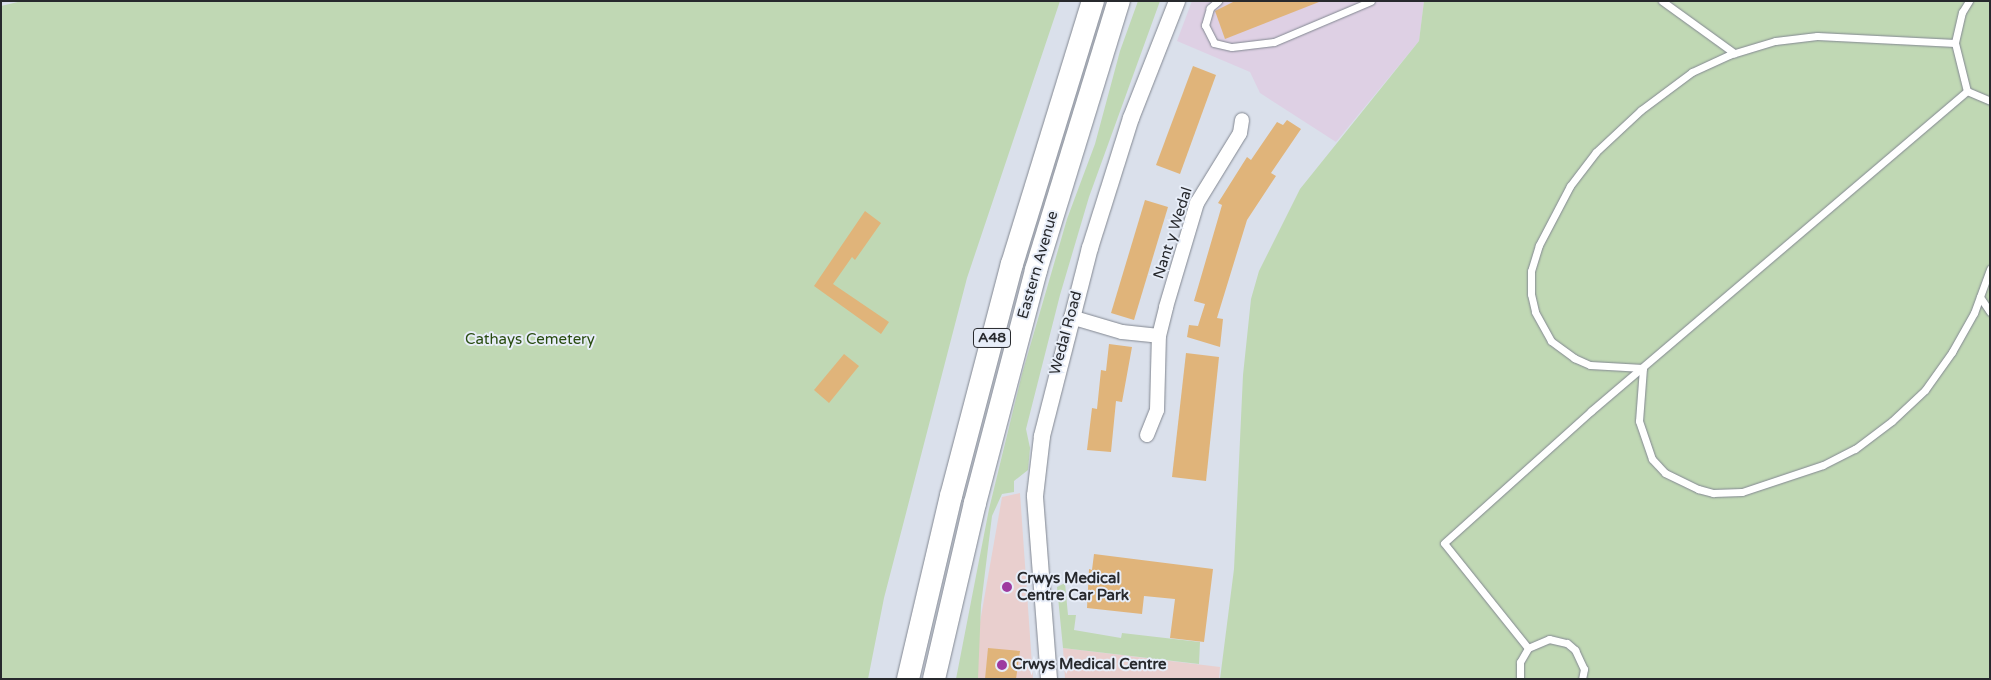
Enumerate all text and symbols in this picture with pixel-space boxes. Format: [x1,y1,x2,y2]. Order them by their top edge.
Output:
street label: Nant y Wedal [1150,185,1196,281]
street label: Eastern Avenue [1014,209,1062,321]
street label: Wedal Road [1046,289,1086,377]
road number: A48 [972,326,1012,349]
park label: Cathays Cemetery [465,331,595,349]
place label: Crwys Medical Centre Car Park [1017,569,1129,604]
marker: Crwys Medical Centre Car Park [1001,581,1013,593]
place label: Crwys Medical Centre [1012,656,1166,674]
marker: Crwys Medical Centre [996,659,1008,671]

